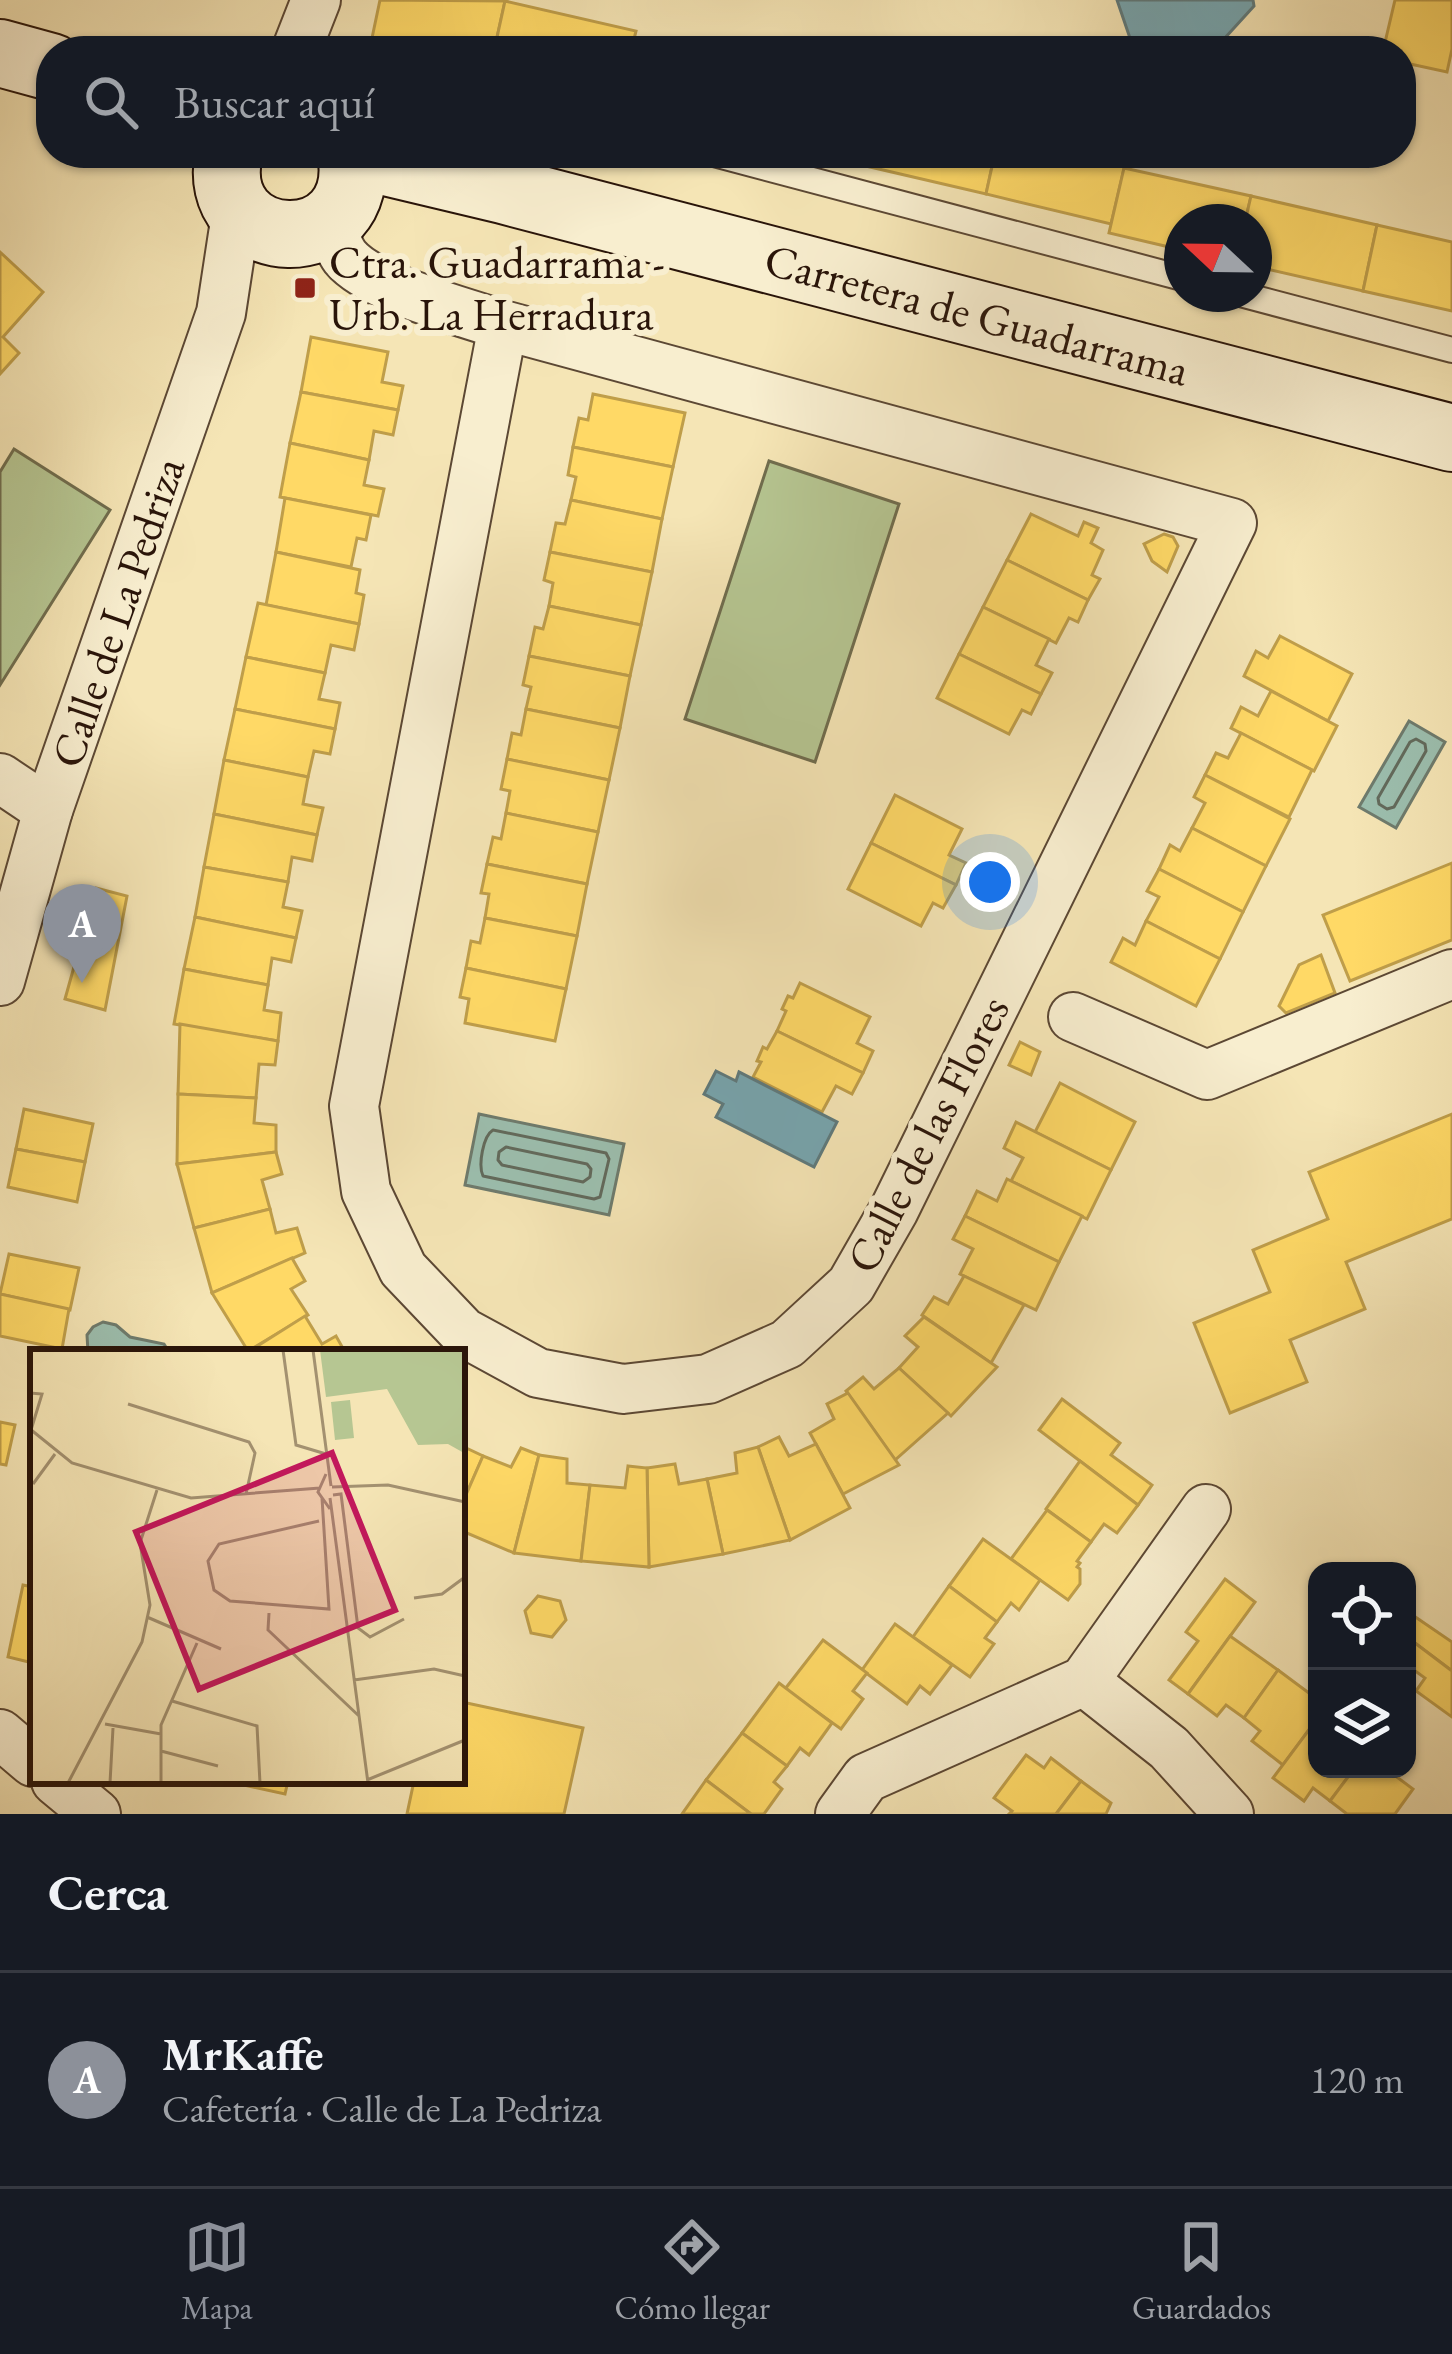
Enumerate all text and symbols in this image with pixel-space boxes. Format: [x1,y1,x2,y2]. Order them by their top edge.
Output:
search box [36,36,1416,168]
icon: search [78,69,144,135]
text: Buscar aquí [174,73,374,131]
north arrow [1164,204,1272,312]
street label: Carretera de Guadarrama [759,229,1195,399]
place label: Ctra. Guadarrama - Urb. La Herradura [329,233,665,343]
marker: Ctra. Guadarrama - Urb. La Herradura [292,275,318,301]
street label: Calle de La Pedriza [37,449,197,775]
your location [960,852,1020,912]
pin: A [43,884,121,983]
street label: Calle de las Flores [832,986,1022,1282]
inset map [30,1349,465,1784]
map controls [1308,1562,1416,1778]
button: locate [1308,1562,1416,1670]
button: layers [1308,1670,1416,1778]
text: Cerca [48,1859,168,1925]
text: MrKaffe [162,2025,323,2083]
text: A [73,2054,101,2105]
text: 120 m [1310,2054,1404,2105]
text: Cafetería · Calle de La Pedriza [162,2083,602,2134]
tab: Mapa [181,2214,253,2329]
tab: Cómo llegar [615,2214,770,2329]
tab: Guardados [1132,2214,1271,2329]

